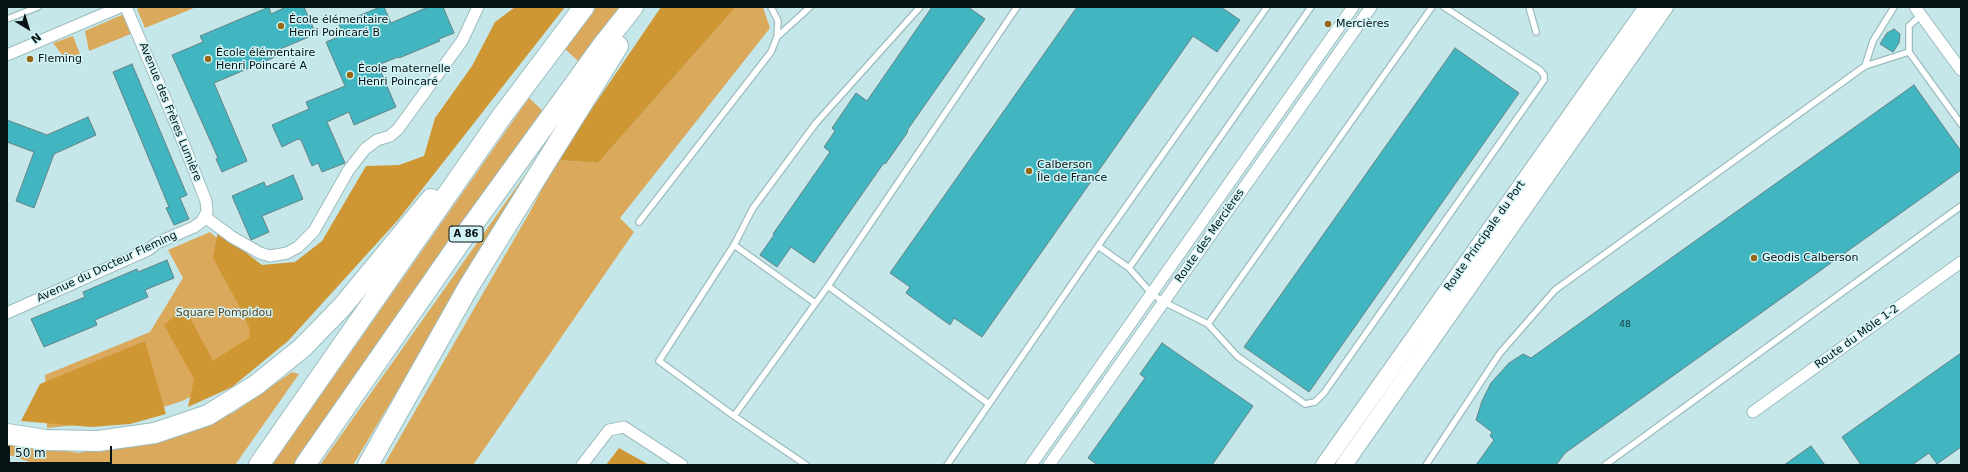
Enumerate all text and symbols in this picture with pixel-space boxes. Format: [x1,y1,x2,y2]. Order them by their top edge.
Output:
north arrow [8,8,48,48]
place label: École élémentaire Henri Poincaré B [289,13,388,39]
place label: Mercières [1336,17,1389,31]
marker: Mercières [1323,19,1333,29]
marker: École élémentaire Henri Poincaré B [276,21,286,31]
text: N [28,30,43,46]
street label: Avenue des Frères Lumière [136,41,204,183]
place label: École élémentaire Henri Poincaré A [216,46,315,72]
place label: Fleming [38,52,82,66]
marker: Fleming [25,54,35,64]
marker: École élémentaire Henri Poincaré A [203,54,213,64]
place label: École maternelle Henri Poincaré [358,62,451,88]
marker: École maternelle Henri Poincaré [345,70,355,80]
place label: Calberson Île de France [1037,158,1107,184]
marker: Calberson Île de France [1024,166,1034,176]
street label: Route Principale du Port [1442,178,1528,294]
street label: Route des Mercières [1173,187,1247,285]
road number: A 86 [449,226,483,242]
street label: Avenue du Docteur Fleming [35,229,179,305]
place label: Geodis Calberson [1762,251,1858,265]
marker: Geodis Calberson [1749,253,1759,263]
street label: Route du Môle 1-2 [1813,302,1901,372]
park label: Square Pompidou [176,306,272,320]
house number: 48 [1619,320,1631,330]
scale bar [10,438,114,464]
text: 50 m [15,446,46,460]

